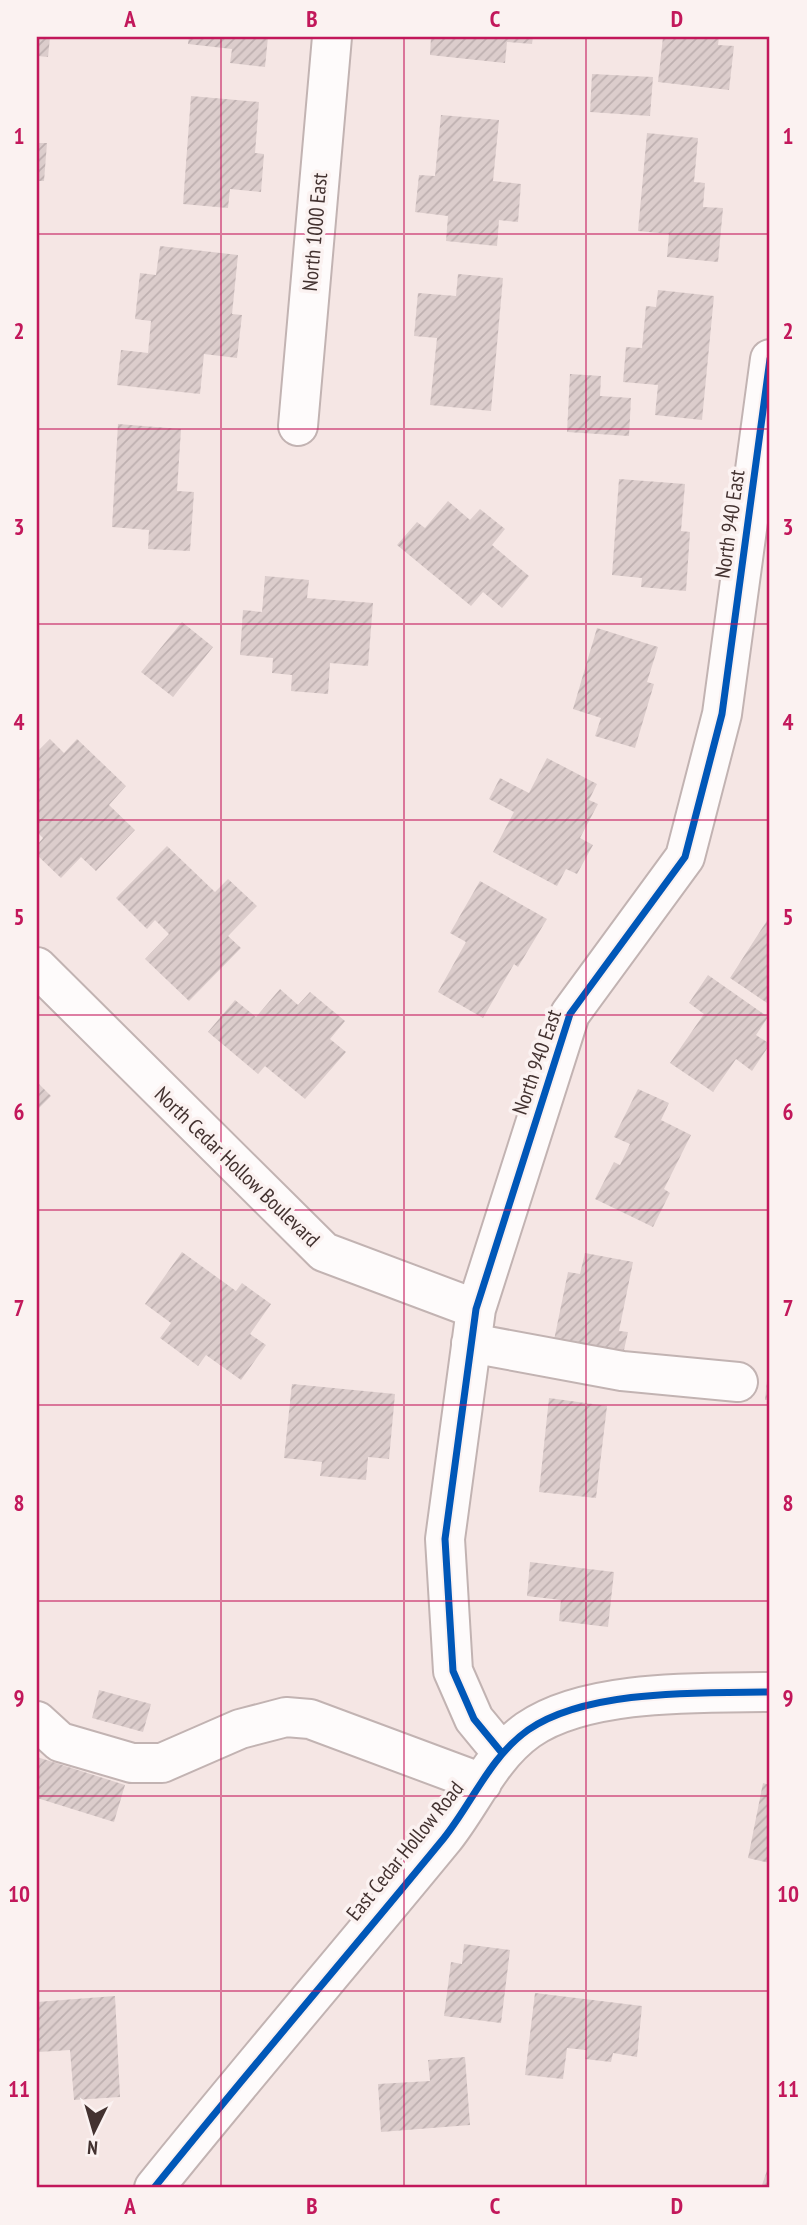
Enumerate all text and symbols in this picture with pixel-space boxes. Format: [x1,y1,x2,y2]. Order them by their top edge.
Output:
text: A [123,4,136,33]
text: B [306,4,318,33]
text: C [490,4,501,33]
text: D [671,4,683,33]
text: 1 [14,121,25,150]
text: 1 [783,121,794,150]
street label: North 1000 East [296,171,333,292]
text: 2 [14,316,25,345]
text: 2 [783,316,794,345]
street label: North 940 East [709,468,751,580]
text: 3 [14,512,25,541]
text: 3 [783,512,794,541]
text: 4 [14,707,25,736]
text: 4 [783,707,794,736]
text: 5 [14,902,25,931]
text: 5 [783,902,794,931]
street label: North 940 East [506,1006,567,1118]
street label: North Cedar Hollow Boulevard [149,1081,326,1253]
text: 6 [14,1097,25,1126]
text: 6 [783,1097,794,1126]
text: 7 [14,1293,25,1322]
text: 7 [783,1293,794,1322]
text: 8 [14,1488,25,1517]
text: 8 [783,1488,794,1517]
text: 9 [14,1683,25,1712]
text: 9 [783,1683,794,1712]
street label: East Cedar Hollow Road [340,1776,469,1926]
text: 10 [8,1879,30,1908]
text: 10 [777,1879,799,1908]
text: 11 [8,2074,30,2103]
text: 11 [777,2074,799,2103]
north arrow [60,2096,130,2166]
text: N [86,2136,99,2160]
text: A [123,2191,136,2220]
text: B [306,2191,318,2220]
text: C [490,2191,501,2220]
text: D [671,2191,683,2220]

